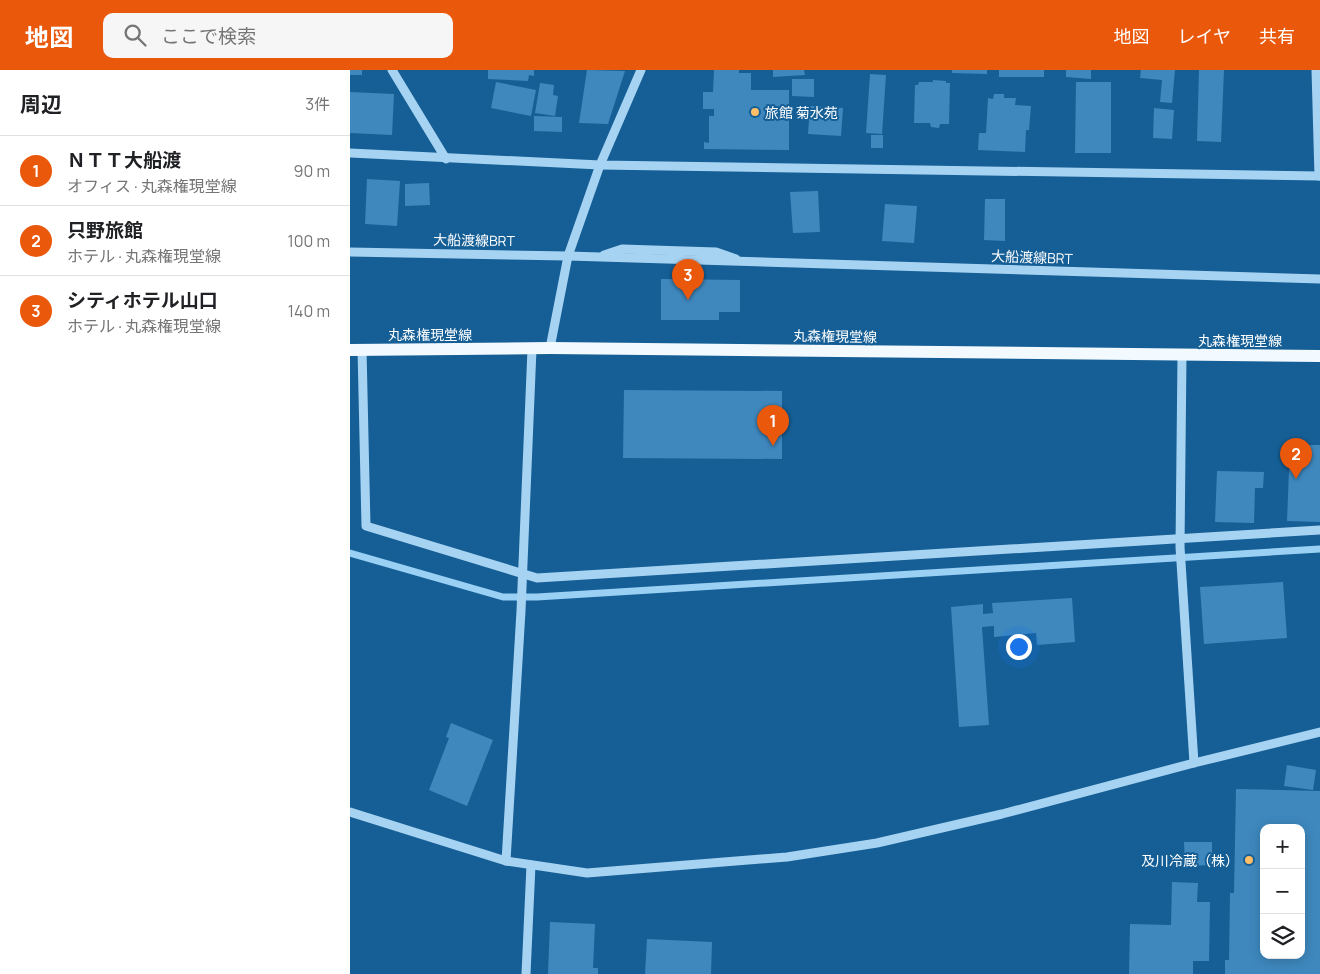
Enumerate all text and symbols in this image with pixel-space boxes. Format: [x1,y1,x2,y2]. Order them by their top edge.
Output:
search box [103,13,453,58]
text: 地図 [25,20,73,53]
icon: search [121,21,149,49]
text: ここで検索 [161,23,256,49]
text: 地図 [1114,24,1150,48]
text: レイヤ [1178,24,1231,48]
text: 共有 [1259,24,1295,48]
text: 周辺 [20,90,62,118]
text: 3件 [305,93,330,115]
place label: 旅館 菊水苑 [765,103,838,122]
marker: 旅館 菊水苑 [749,106,761,118]
text: ＮＴＴ大船渡 [67,147,181,173]
text: 1 [32,160,40,182]
text: 90 m [294,160,330,182]
text: オフィス · 丸森権現堂線 [67,175,237,197]
text: 只野旅館 [67,217,143,243]
text: 2 [31,230,41,252]
text: 100 m [287,230,330,252]
street label: 大船渡線BRT [433,230,516,250]
text: ホテル · 丸森権現堂線 [67,245,221,267]
street label: 大船渡線BRT [991,246,1074,268]
pin: 3 [672,259,704,300]
text: シティホテル山口 [67,287,218,313]
text: 3 [31,300,41,322]
text: 140 m [288,300,330,322]
text: ホテル · 丸森権現堂線 [67,315,221,337]
street label: 丸森権現堂線 [388,325,472,344]
street label: 丸森権現堂線 [793,326,877,346]
street label: 丸森権現堂線 [1198,331,1282,350]
pin: 1 [757,405,789,446]
pin: 2 [1280,438,1312,479]
your location [1006,634,1032,660]
map controls [1260,824,1305,959]
button: + [1260,824,1305,869]
place label: 及川冷蔵（株） [1141,851,1239,870]
marker: 及川冷蔵（株） [1243,854,1255,866]
button: − [1260,869,1305,914]
button: layers [1260,914,1305,959]

